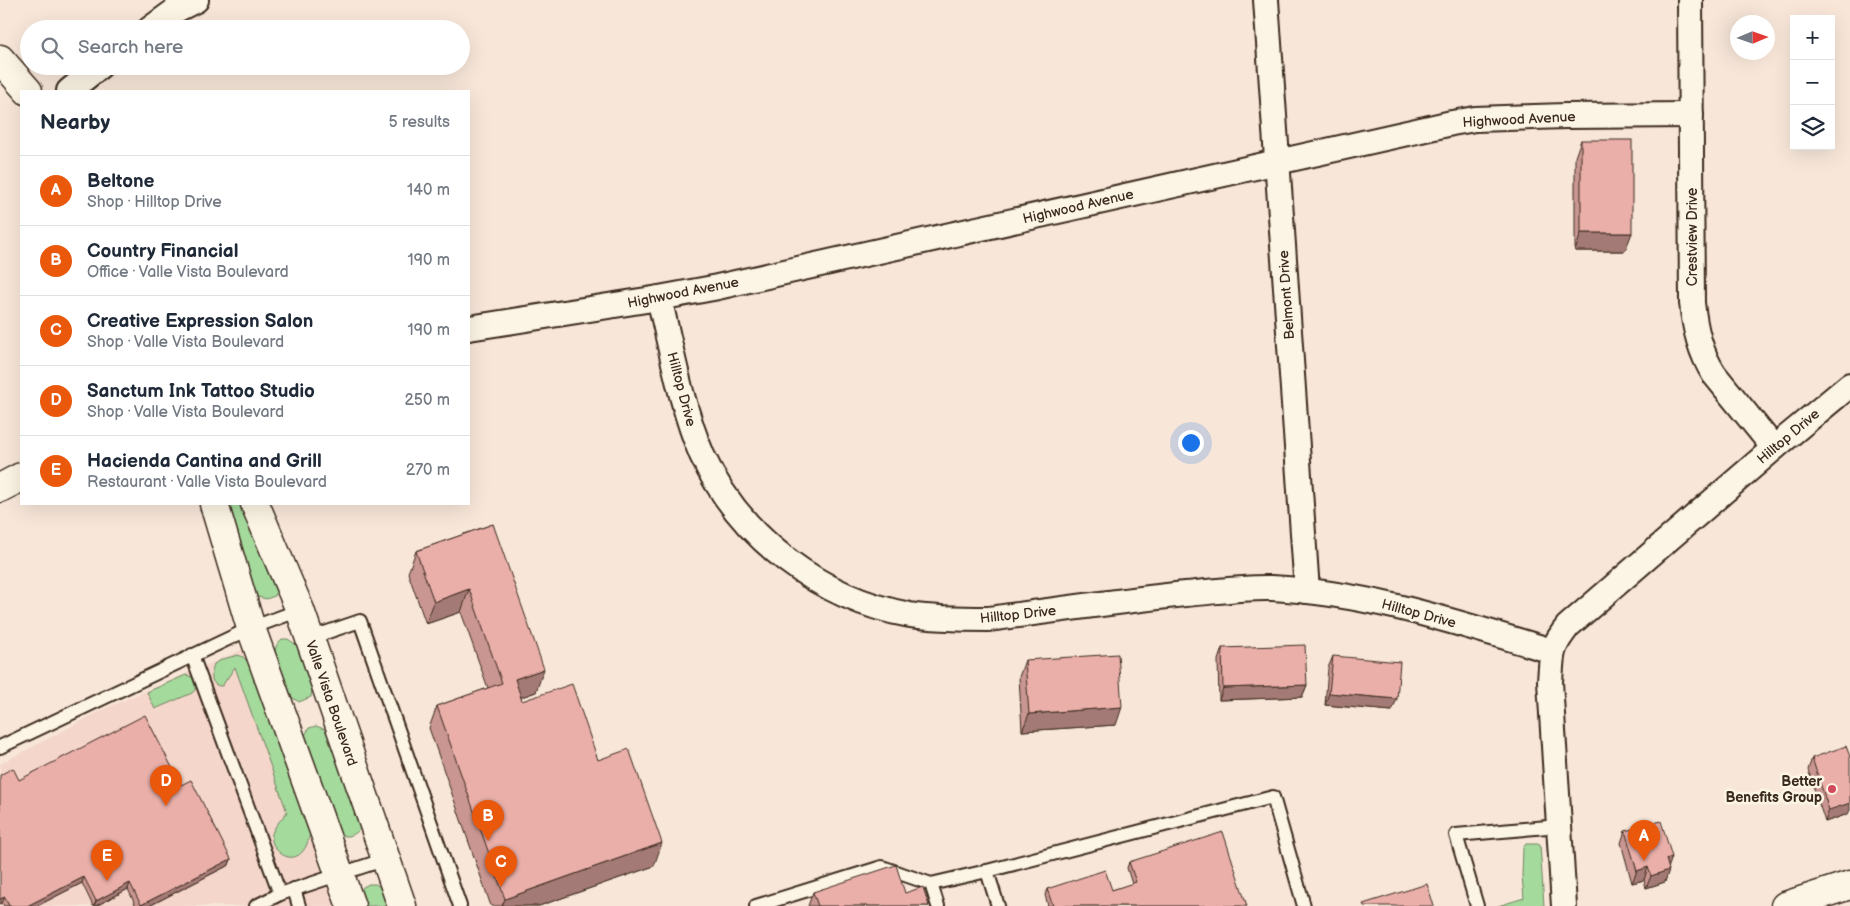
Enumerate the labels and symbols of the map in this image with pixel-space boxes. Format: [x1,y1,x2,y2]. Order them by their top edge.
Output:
north arrow [1730,15,1775,60]
street label: Highwood Avenue [1462,108,1576,131]
street label: Highwood Avenue [1021,185,1135,228]
street label: Crestview Drive [1684,188,1701,286]
street label: Belmont Drive [1275,250,1298,340]
street label: Highwood Avenue [626,273,740,312]
street label: Hilltop Drive [663,350,700,428]
street label: Hilltop Drive [1754,405,1823,467]
your location [1178,430,1204,456]
street label: Hilltop Drive [1380,595,1458,632]
street label: Hilltop Drive [979,602,1057,627]
street label: Valle Vista Boulevard [302,638,361,768]
pin: D [150,765,182,806]
place label: Better Benefits Group [1725,773,1822,806]
marker: Better Benefits Group [1826,783,1838,795]
pin: B [472,800,504,841]
pin: A [1628,820,1660,861]
pin: E [91,840,123,881]
pin: C [485,846,517,887]

